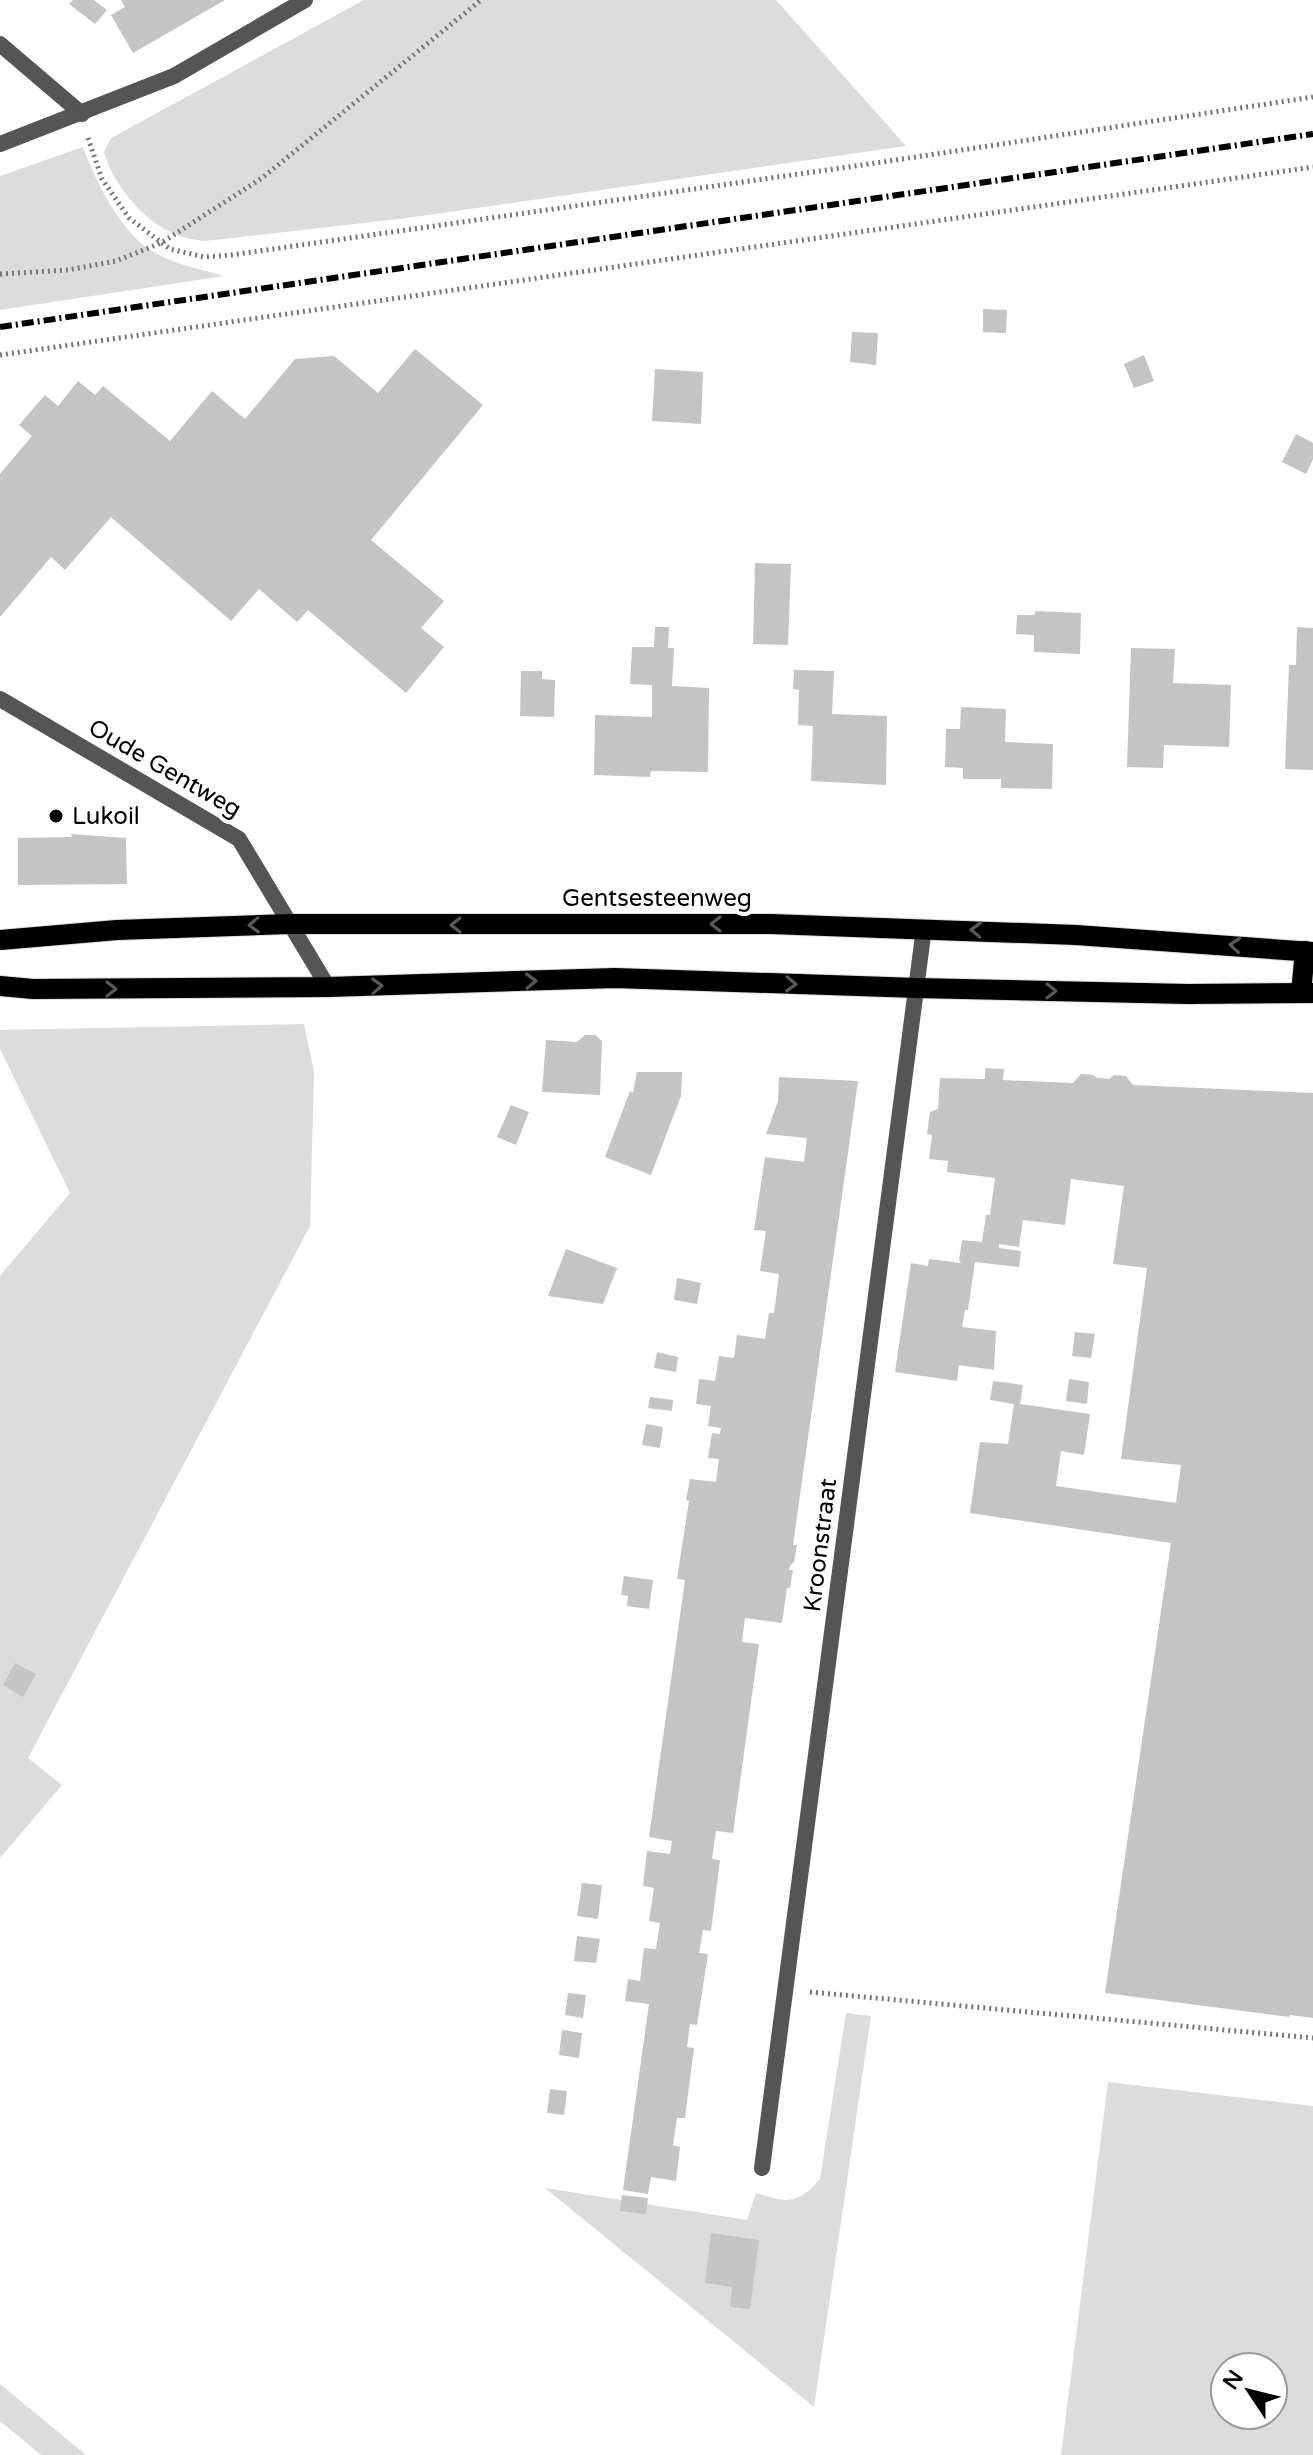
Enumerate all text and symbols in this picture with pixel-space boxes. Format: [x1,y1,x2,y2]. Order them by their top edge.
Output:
street label: Oude Gentweg [83,713,246,824]
place label: Lukoil [72,802,140,831]
marker: Lukoil [47,807,65,825]
street label: Gentsesteenweg [562,884,752,913]
one-way arrow [709,915,722,933]
one-way arrow [247,916,260,933]
one-way arrow [449,916,462,933]
one-way arrow [969,922,982,939]
one-way arrow [1228,937,1241,954]
one-way arrow [525,972,538,989]
one-way arrow [785,975,798,992]
one-way arrow [371,977,384,994]
one-way arrow [105,980,118,997]
one-way arrow [1045,982,1058,999]
street label: Kroonstraat [798,1477,843,1614]
north arrow [1209,2351,1289,2431]
text: N [1218,2365,1249,2395]

